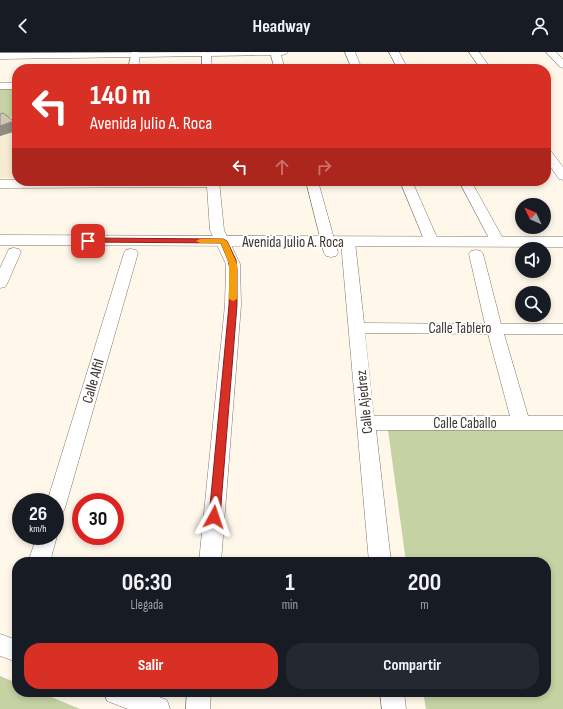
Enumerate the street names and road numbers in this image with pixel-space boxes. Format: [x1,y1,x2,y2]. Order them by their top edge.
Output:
street label: Avenida Julio A. Roca [241,233,344,252]
street label: Calle Tablero [428,319,492,338]
street label: Calle Alfil [78,357,109,406]
street label: Calle Ajedrez [352,369,377,435]
street label: Calle Caballo [433,414,497,433]

